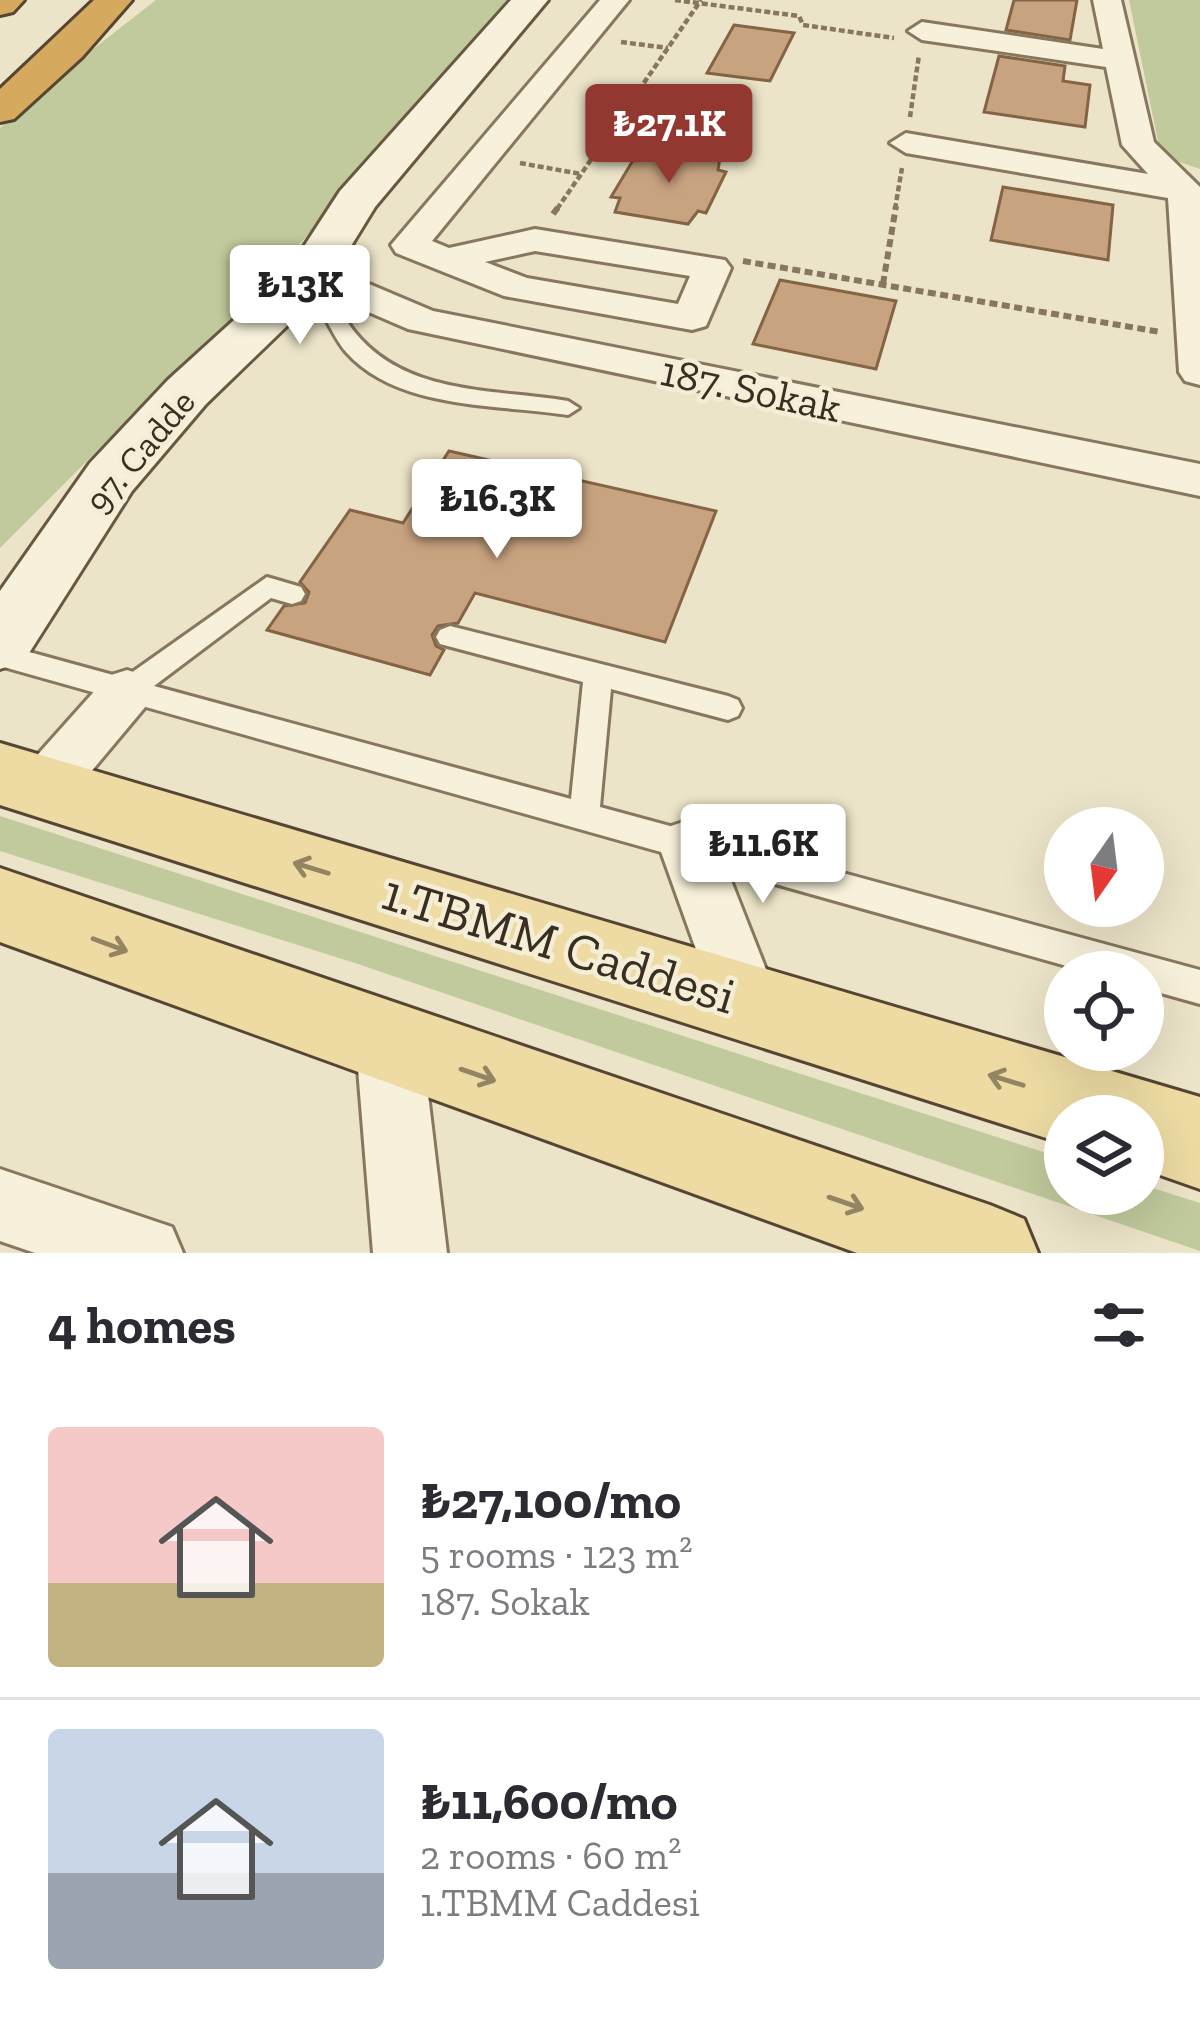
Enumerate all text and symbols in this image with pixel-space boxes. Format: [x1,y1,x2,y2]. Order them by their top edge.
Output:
pin: ₺27.1K [571,84,767,186]
text: ₺27.1K [612,99,726,146]
pin: ₺13K [229,245,371,347]
text: ₺13K [257,260,343,307]
street label: 187. Sokak [656,345,846,433]
street label: 97. Cadde [76,381,204,521]
pin: ₺16.3K [399,459,595,561]
text: ₺16.3K [439,474,555,521]
pin: ₺11.6K [665,804,861,906]
north arrow [1044,807,1164,927]
map controls [1044,807,1164,1215]
text: ₺11.6K [708,819,818,866]
one-way arrow [293,856,331,878]
street label: 1.TBMM Caddesi [375,861,743,1027]
one-way arrow [91,936,128,957]
button: locate [1044,951,1164,1071]
one-way arrow [459,1066,496,1087]
one-way arrow [988,1068,1026,1090]
button: layers [1044,1095,1164,1215]
one-way arrow [827,1194,864,1215]
icon: filters [1086,1292,1152,1358]
text: 4 homes [48,1295,236,1356]
text: ₺27,100/mo [420,1470,681,1531]
icon: home [144,1475,288,1619]
text: 5 rooms · 123 m² [420,1531,692,1578]
text: 187. Sokak [420,1578,590,1625]
text: ₺11,600/mo [420,1771,677,1832]
icon: home [144,1777,288,1921]
text: 2 rooms · 60 m² [420,1832,682,1879]
text: 1.TBMM Caddesi [420,1879,700,1926]

